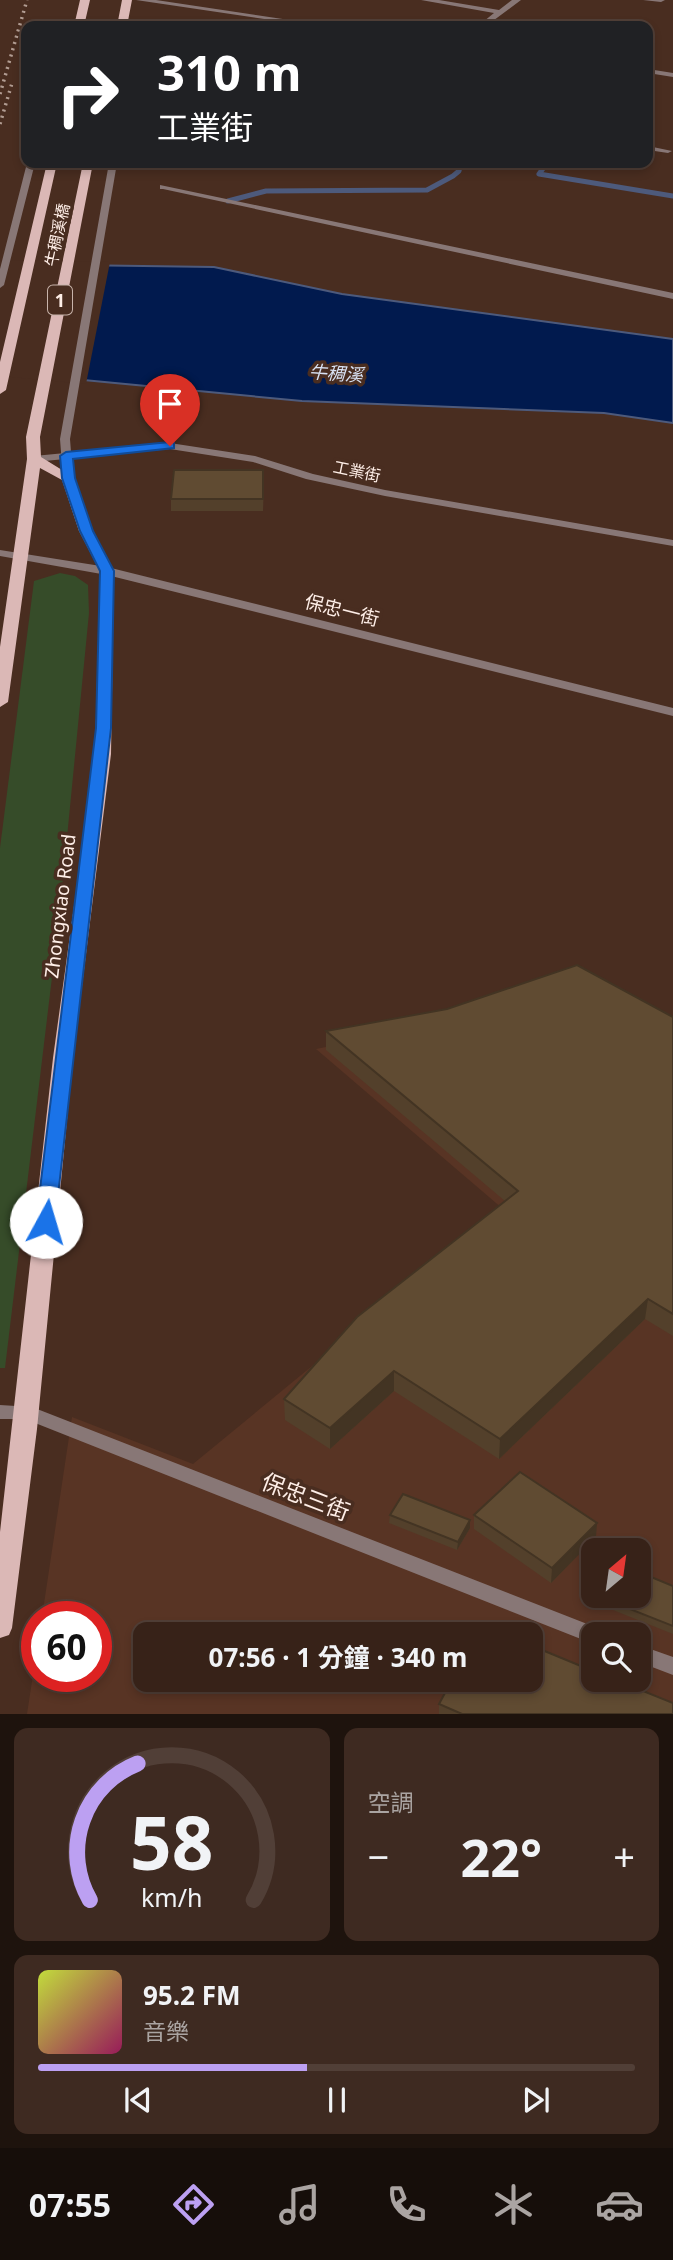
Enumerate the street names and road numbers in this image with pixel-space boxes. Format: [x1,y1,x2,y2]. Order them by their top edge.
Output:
street label: 牛稠溪橋 [40,201,74,269]
road number: 1 [48,286,72,314]
street label: 工業街 [331,455,383,487]
street label: 保忠一街 [302,588,382,632]
street label: Zhongxiao Road [38,832,82,980]
street label: 保忠三街 [257,1465,355,1527]

